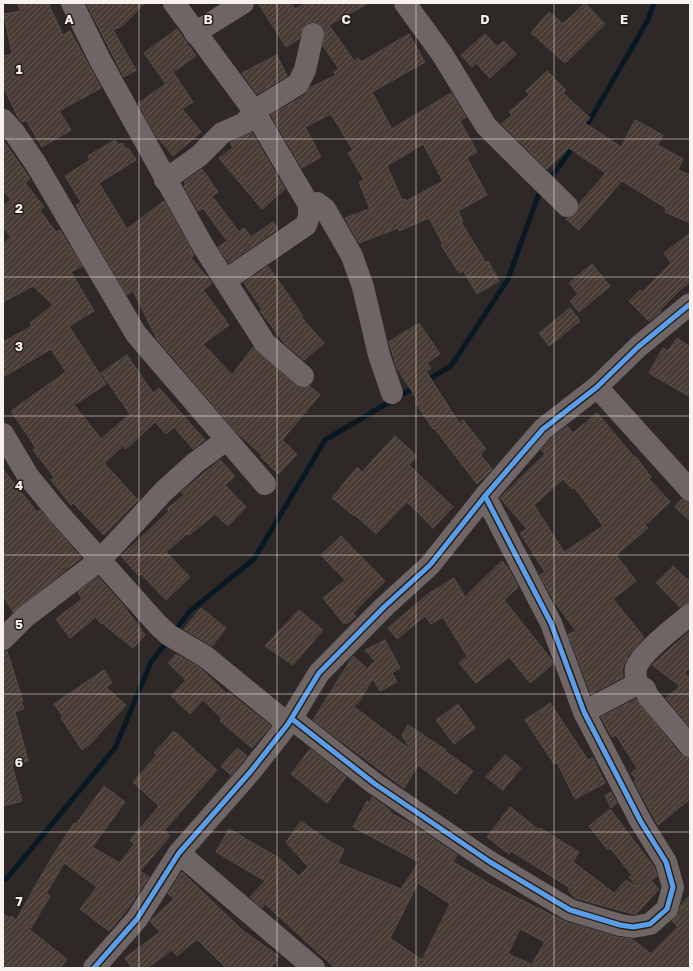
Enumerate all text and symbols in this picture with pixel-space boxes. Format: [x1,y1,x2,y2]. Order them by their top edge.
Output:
text: A [64,11,74,27]
text: B [203,11,213,27]
text: C [341,11,351,27]
text: D [480,11,490,27]
text: E [620,11,628,27]
text: 1 [16,61,23,77]
text: 2 [15,200,23,216]
text: 3 [15,338,23,354]
text: 4 [15,477,23,493]
text: 5 [15,616,23,632]
text: 6 [15,754,23,770]
text: 7 [15,893,23,909]

